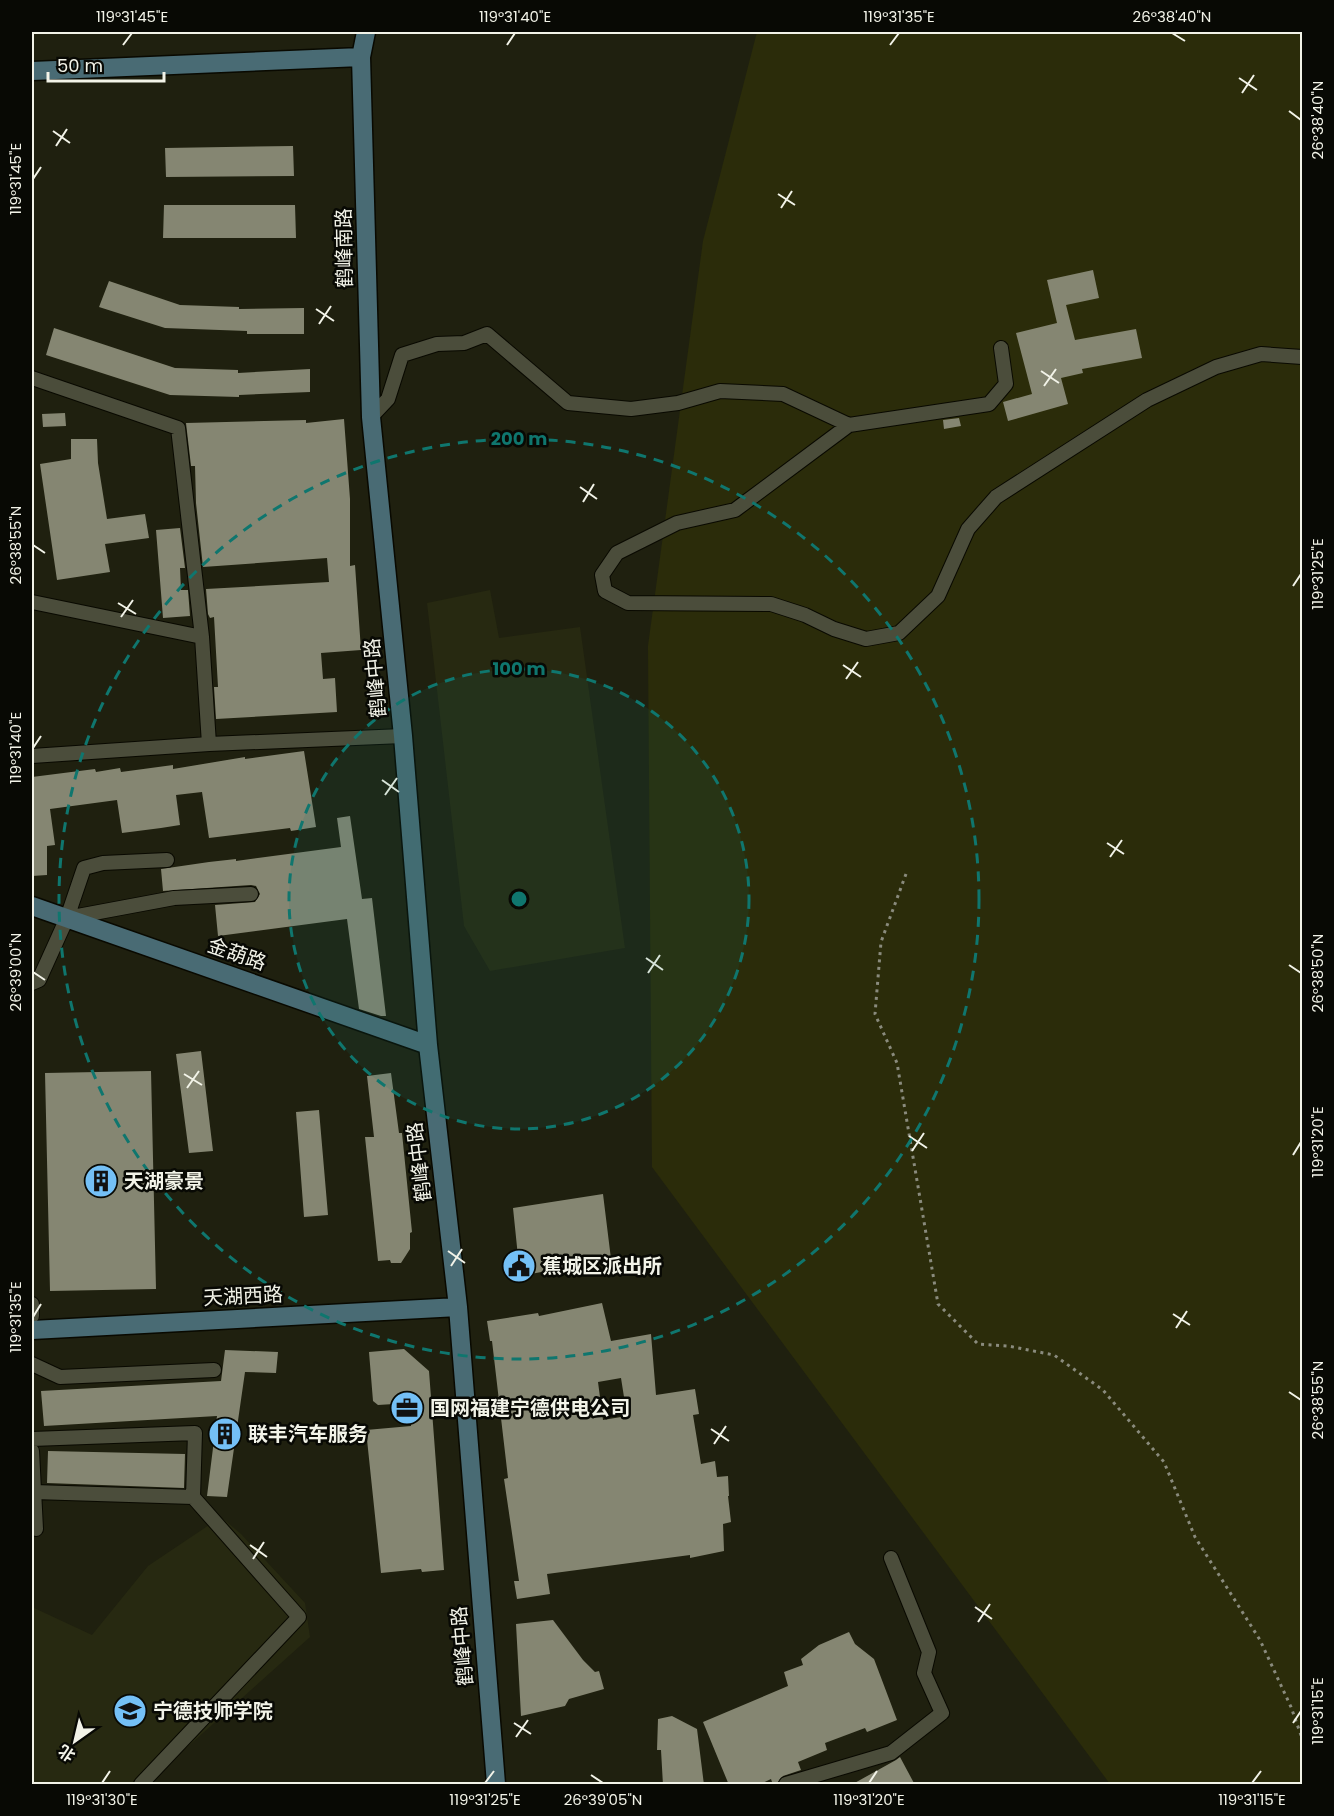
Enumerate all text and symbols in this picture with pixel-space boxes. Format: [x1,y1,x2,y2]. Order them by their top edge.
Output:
text: 119°31'45"E [96,6,168,27]
text: 119°31'40"E [479,6,551,27]
text: 119°31'35"E [863,6,935,27]
text: 26°38'40"N [1133,6,1211,27]
scale bar [48,45,164,83]
text: 50 m [57,53,103,78]
text: 26°38'40"N [1307,81,1328,159]
text: 119°31'45"E [5,143,26,215]
street label: 鹤峰南路 [329,208,359,288]
text: 200 m [491,426,547,451]
text: 26°38'55"N [5,506,26,584]
text: 119°31'25"E [1307,538,1328,610]
street label: 鹤峰中路 [358,637,392,719]
text: 100 m [492,656,546,681]
text: 119°31'40"E [5,712,26,784]
centre of rings [509,889,529,909]
street label: 金葫路 [204,931,270,977]
text: 26°39'00"N [5,933,26,1011]
text: 26°38'50"N [1307,934,1328,1012]
text: 119°31'20"E [1307,1106,1328,1178]
street label: 鹤峰中路 [400,1121,438,1203]
building icon: 天湖豪景 [83,1163,119,1199]
place label: 天湖豪景 [124,1167,204,1195]
public building icon: 蕉城区派出所 [501,1248,537,1284]
place label: 蕉城区派出所 [542,1252,662,1280]
street label: 天湖西路 [202,1280,284,1312]
text: 119°31'35"E [5,1281,26,1353]
text: 26°38'55"N [1307,1361,1328,1439]
office icon: 国网福建宁德供电公司 [389,1390,425,1426]
place label: 国网福建宁德供电公司 [430,1394,630,1422]
building icon: 联丰汽车服务 [207,1416,243,1452]
place label: 联丰汽车服务 [248,1420,368,1448]
street label: 鹤峰中路 [445,1605,479,1687]
text: 119°31'15"E [1307,1677,1328,1745]
school or university icon: 宁德技师学院 [112,1693,148,1729]
place label: 宁德技师学院 [153,1697,273,1725]
north arrow [45,1711,105,1771]
text: 北 [54,1739,80,1767]
text: 119°31'30"E [66,1789,138,1810]
text: 119°31'25"E [449,1789,521,1810]
text: 26°39'05"N [564,1789,642,1810]
text: 119°31'20"E [833,1789,905,1810]
text: 119°31'15"E [1218,1789,1286,1810]

